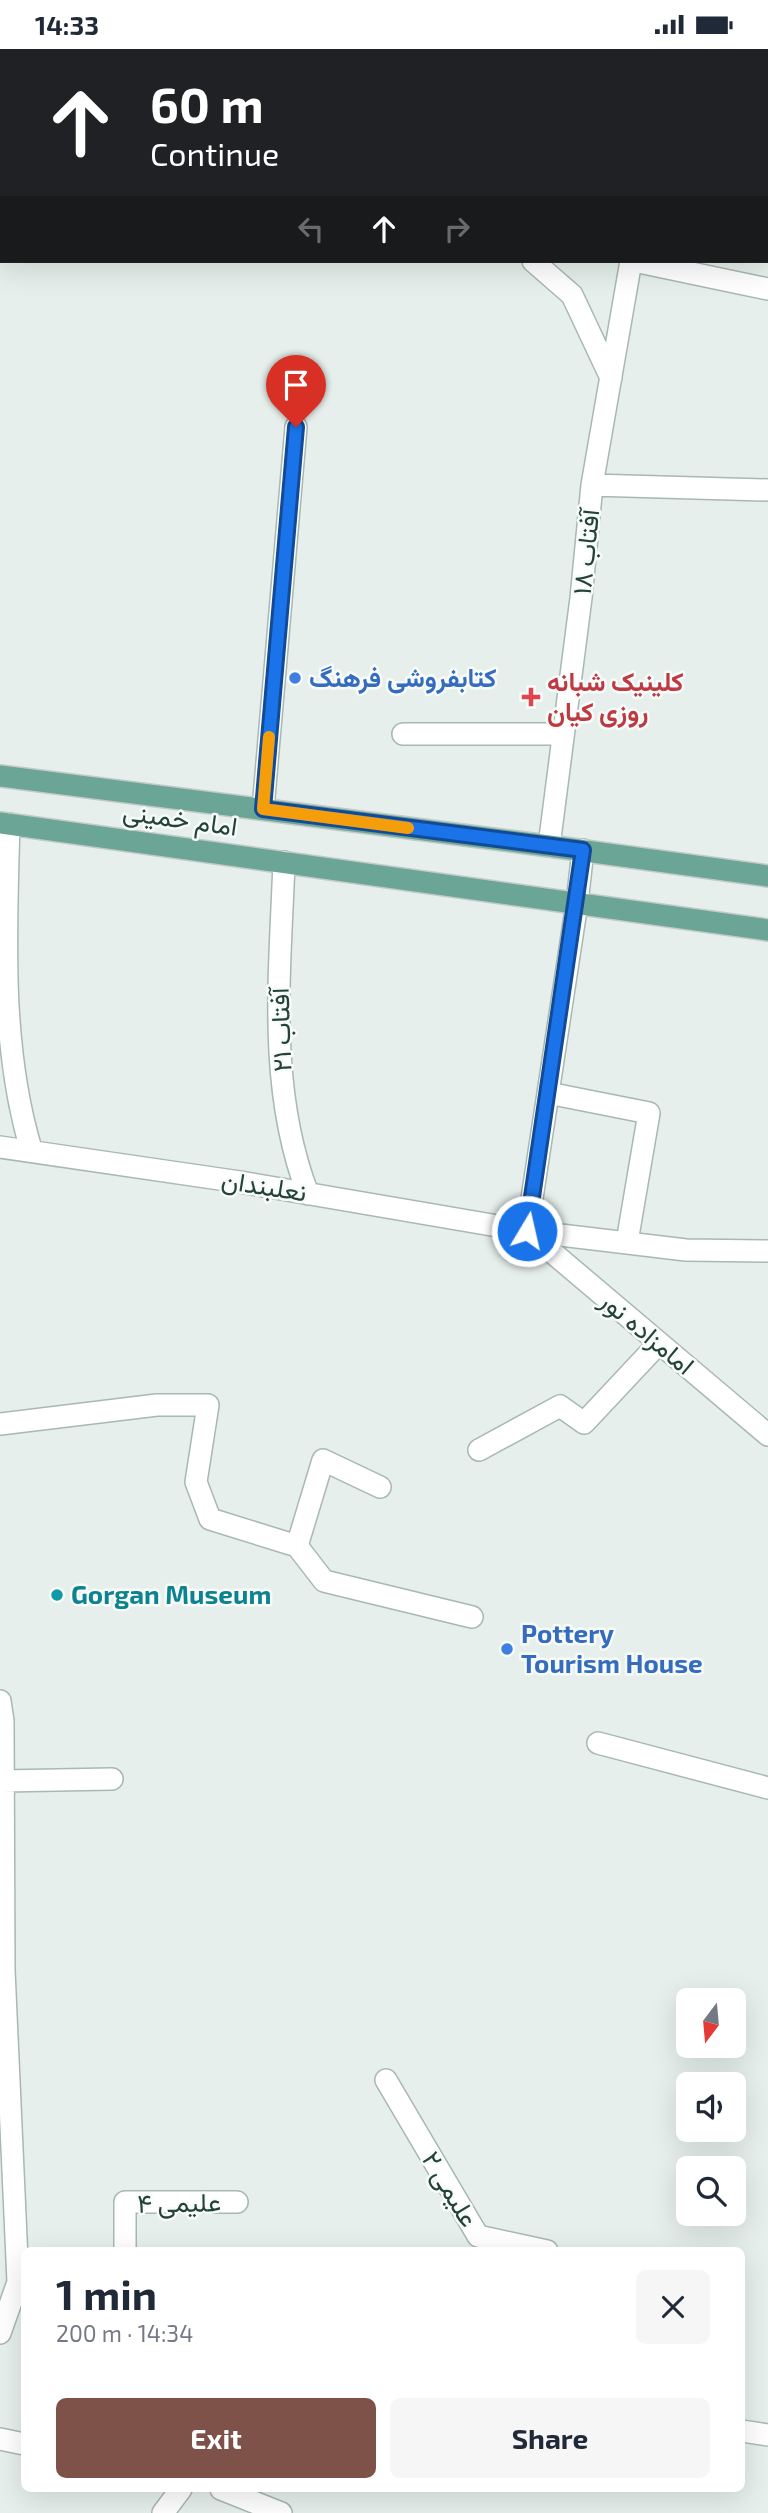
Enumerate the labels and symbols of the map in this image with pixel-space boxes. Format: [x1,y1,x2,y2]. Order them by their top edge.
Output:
pin [266,355,326,427]
street label: آفتاب ۱۸ [565,505,606,596]
place label: کتابفروشی فرهنگ [309,661,497,694]
place label: کلینیک شبانه روزی کیان [547,665,684,728]
marker: کتابفروشی فرهنگ [287,670,303,686]
marker: کلینیک شبانه روزی کیان [521,687,541,707]
street label: امام خمینی [121,794,239,844]
street label: آفتاب ۲۱ [262,985,297,1073]
street label: نعلبندان [219,1162,309,1208]
position arrow [490,1194,564,1268]
street label: امامزاده نور [593,1283,701,1382]
place label: Gorgan Museum [71,1578,271,1609]
marker: Gorgan Museum [49,1587,65,1603]
place label: Pottery Tourism House [521,1617,703,1678]
marker: Pottery Tourism House [499,1641,515,1657]
north arrow [676,1988,746,2058]
street label: ۲ علیمی [415,2145,486,2233]
street label: ۴ علیمی [137,2185,221,2220]

